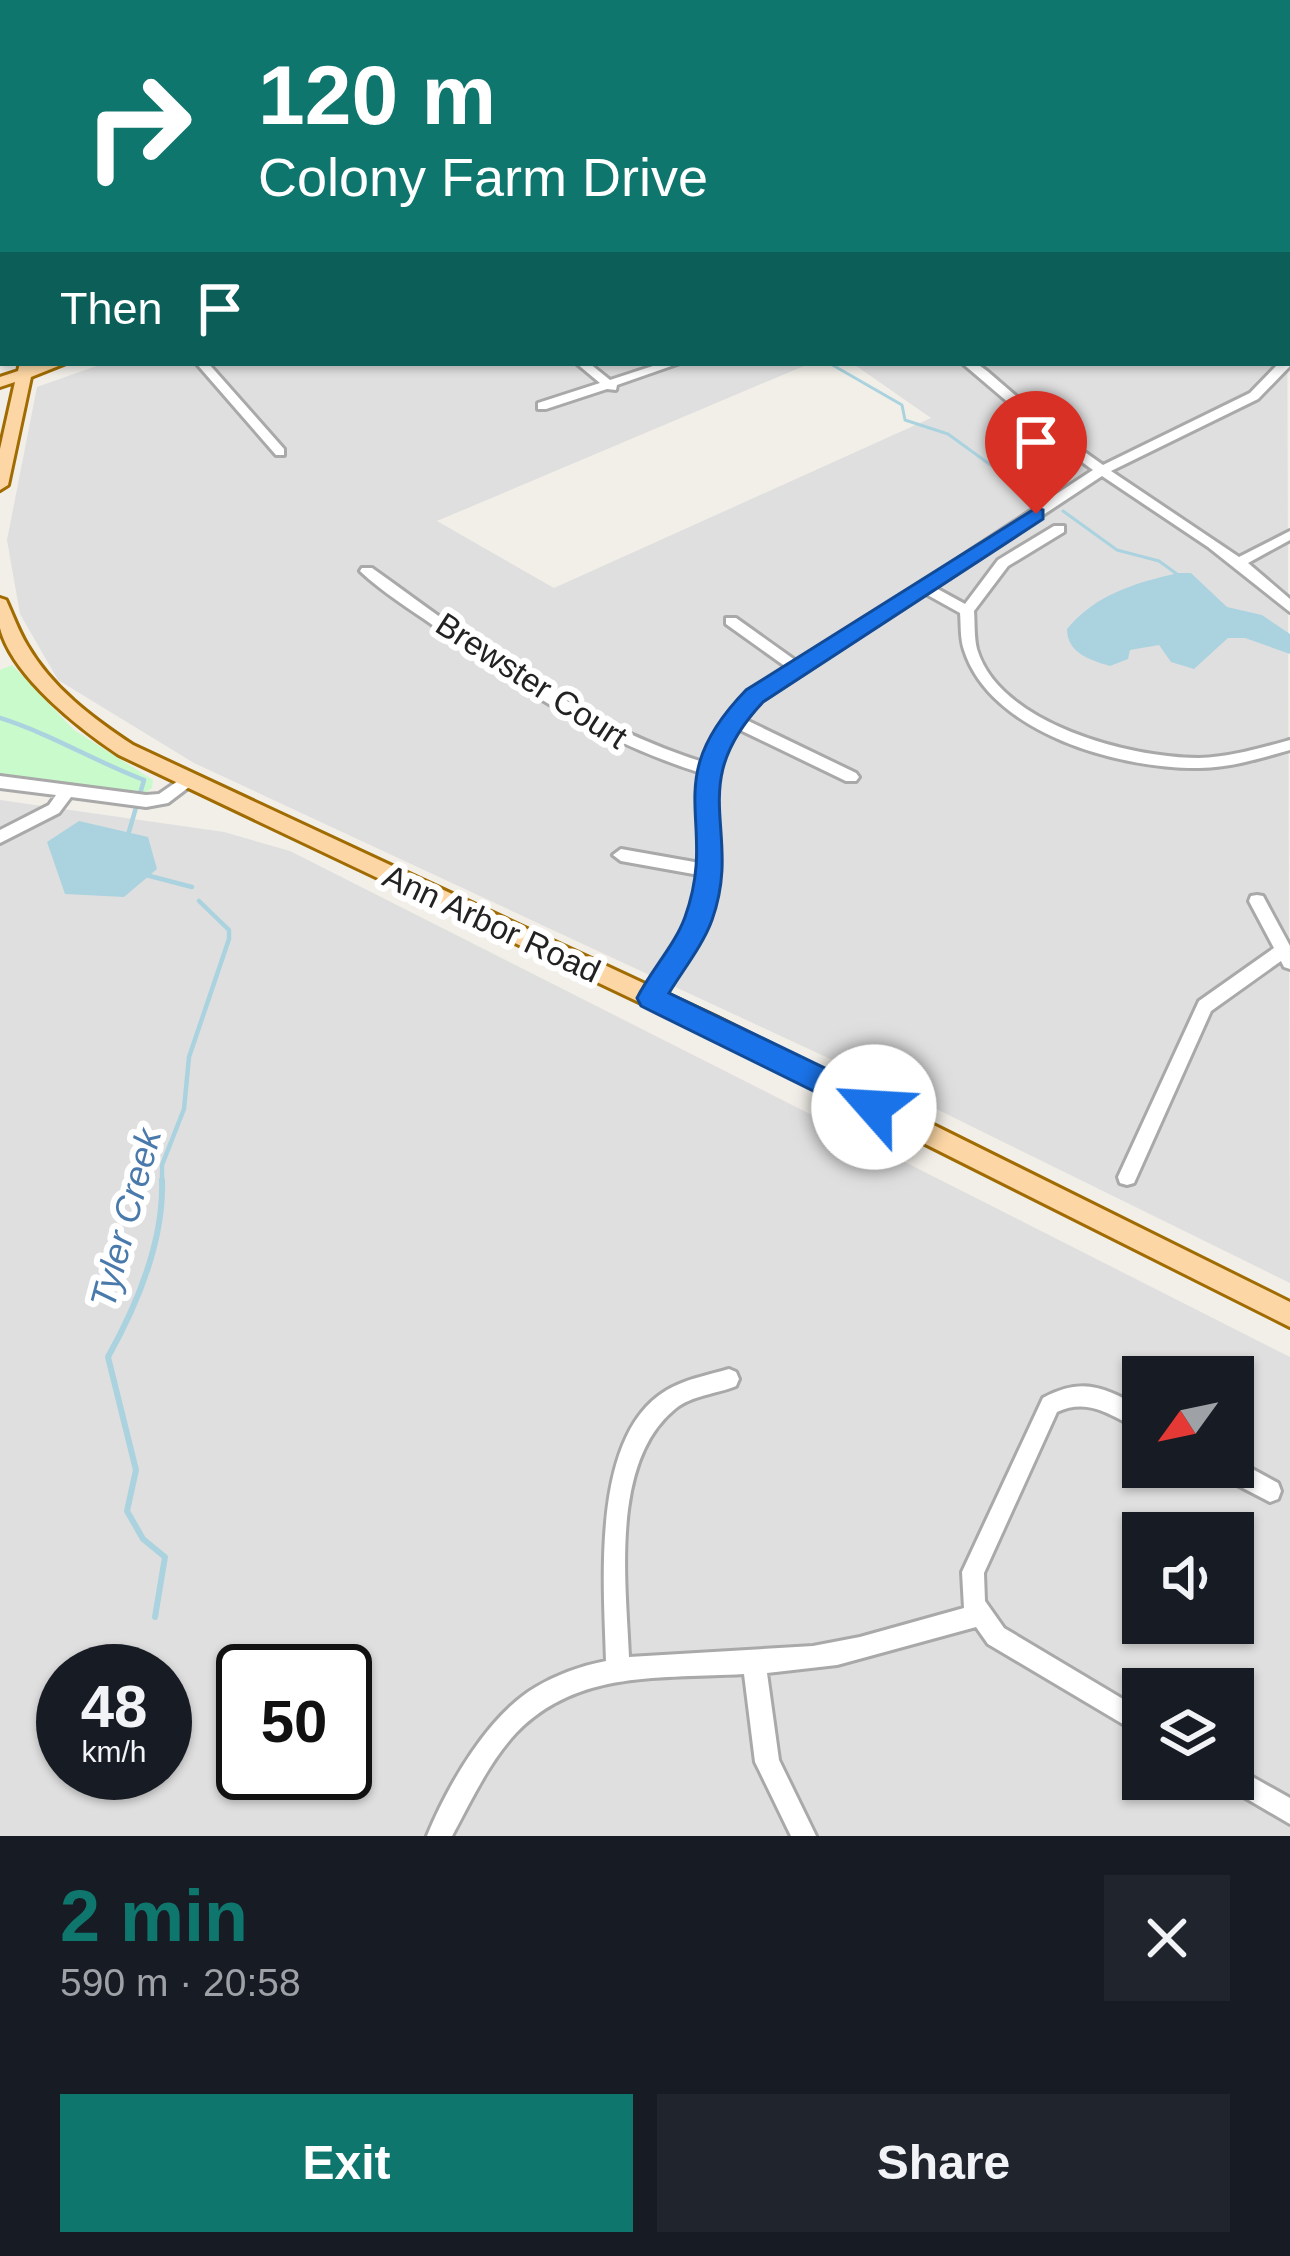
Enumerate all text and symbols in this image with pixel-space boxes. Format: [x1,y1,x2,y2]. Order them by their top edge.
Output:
icon: right [60,48,216,204]
text: 120 m [258,48,496,142]
text: Colony Farm Drive [258,147,708,207]
icon: arrive [187,276,253,342]
text: Then [60,283,163,334]
pin [985,391,1087,514]
icon: arrive [1003,409,1069,475]
street label: Brewster Court [429,605,634,756]
street label: Ann Arbor Road [378,857,606,990]
position arrow [811,1044,937,1170]
water label: Tyler Creek [82,1122,170,1312]
north arrow [1122,1356,1254,1488]
map controls [1122,1356,1254,1800]
button: sound [1122,1512,1254,1644]
speed limit sign: 50 [216,1644,372,1800]
button: layers [1122,1668,1254,1800]
text: 48 [81,1673,147,1740]
text: km/h [81,1735,147,1768]
button: close [1104,1875,1230,2001]
text: 2 min [60,1876,248,1956]
text: 590 m · 20:58 [60,1961,301,2004]
button: Exit [60,2094,633,2232]
button: Share [657,2094,1230,2232]

